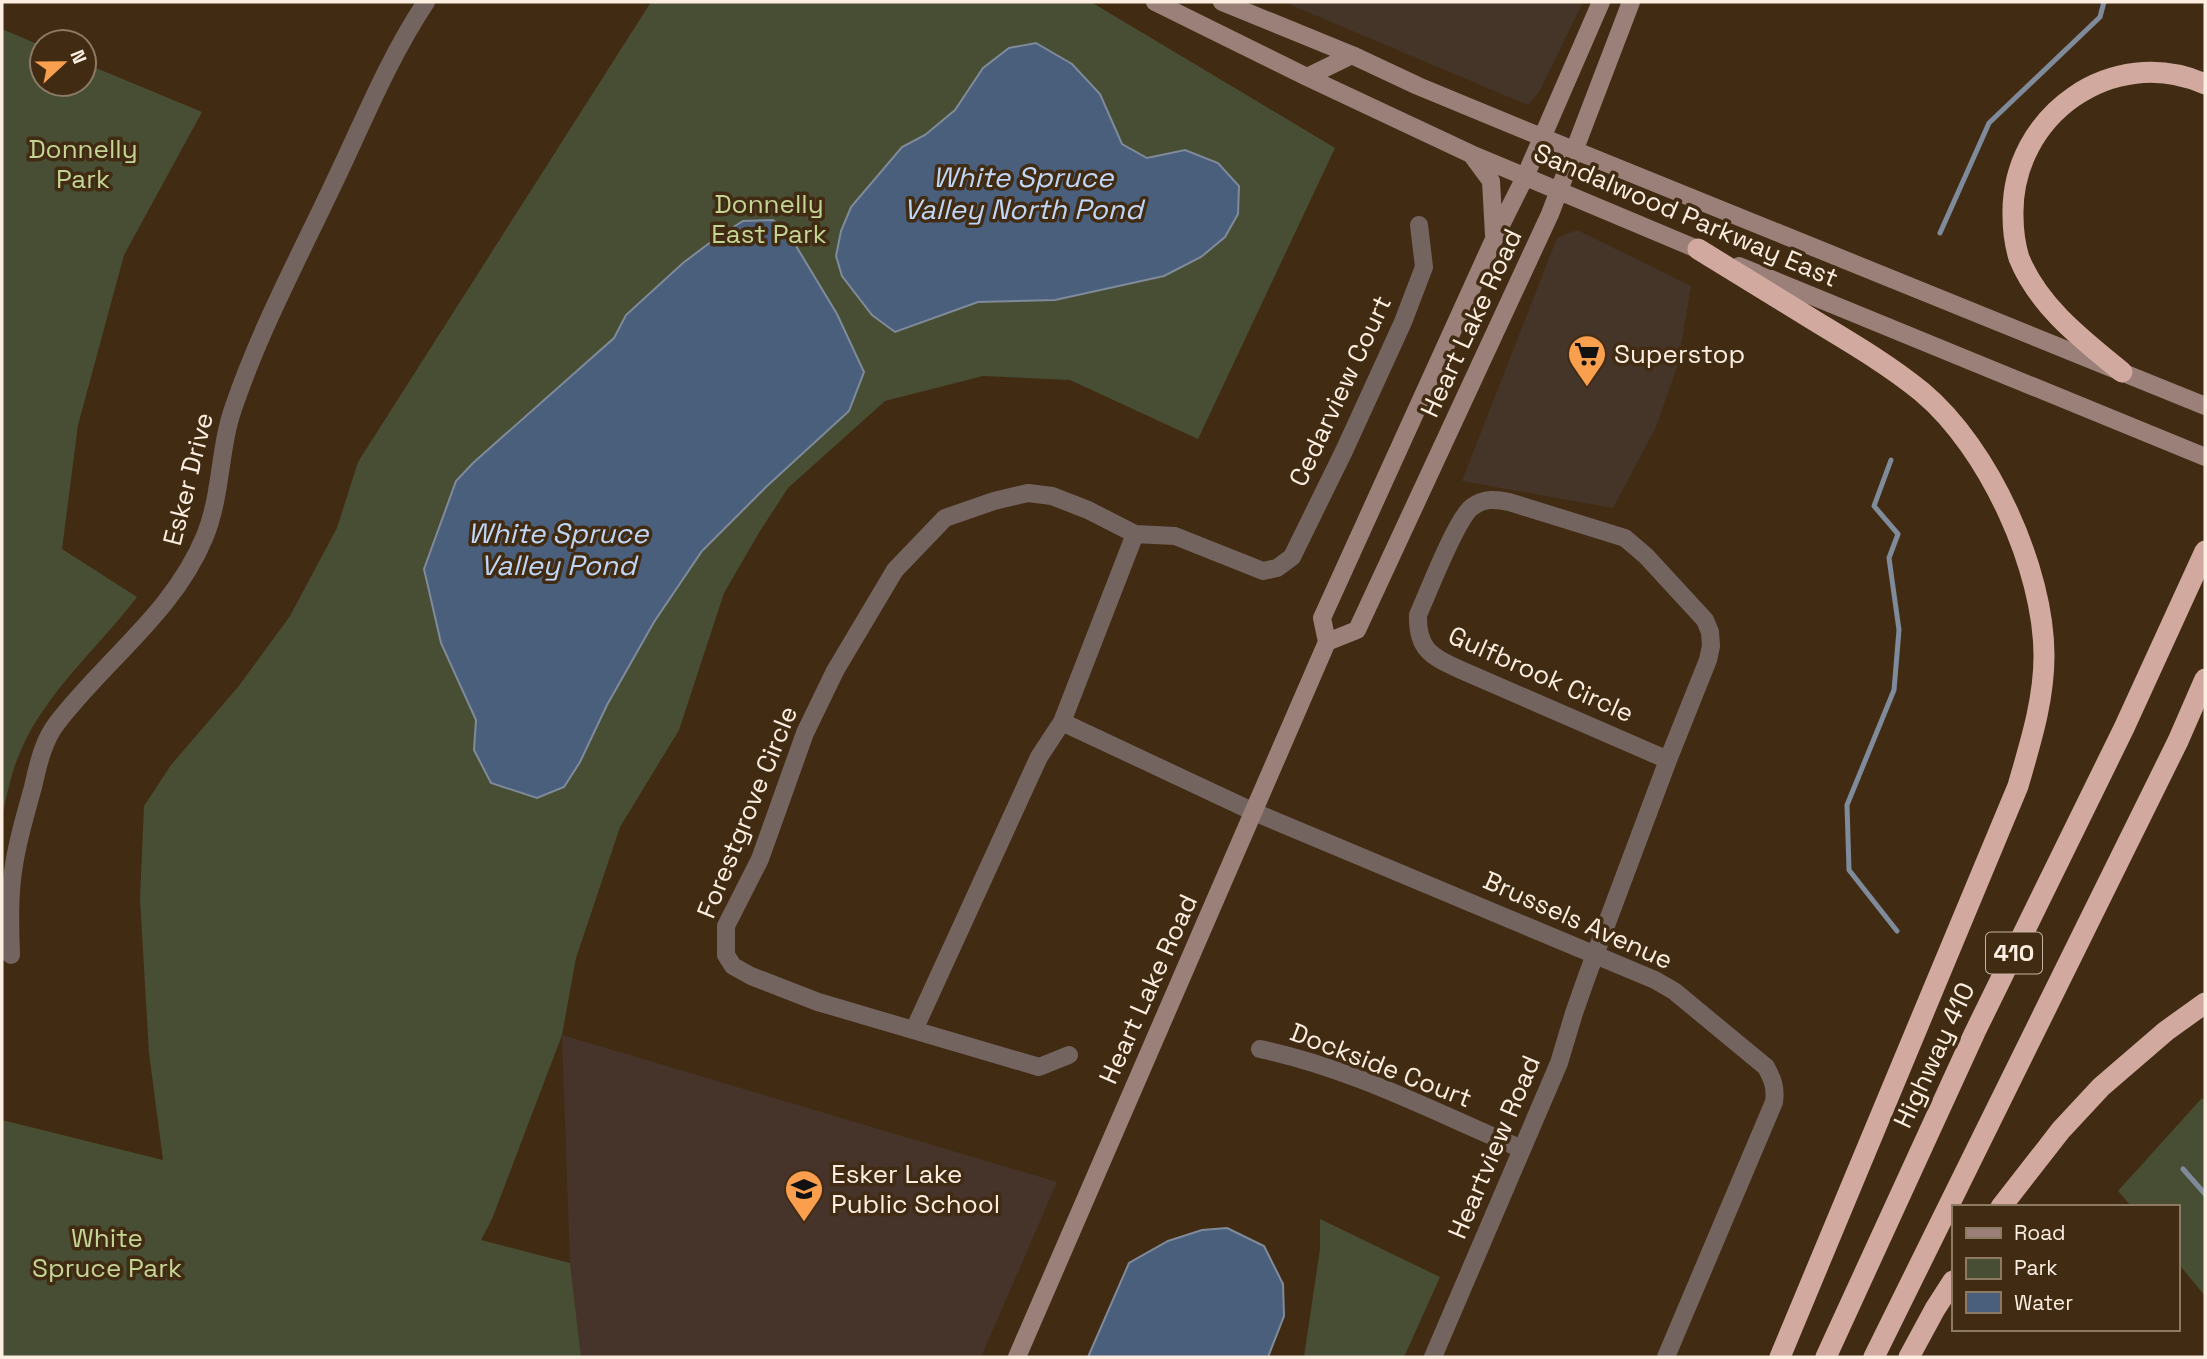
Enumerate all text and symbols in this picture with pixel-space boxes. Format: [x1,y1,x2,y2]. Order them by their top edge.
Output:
north arrow [28,28,98,98]
text: N [64,46,92,67]
park label: Donnelly Park [28,132,138,196]
street label: Sandalwood Parkway East [1529,135,1843,295]
water label: White Spruce Valley North Pond [903,159,1146,227]
park label: Donnelly East Park [711,187,827,251]
street label: Heart Lake Road [1412,223,1530,423]
street label: Cedarview Court [1281,290,1399,492]
supermarket icon: Superstop [1566,333,1608,388]
place label: Superstop [1614,337,1745,371]
street label: Esker Drive [155,409,221,549]
water label: White Spruce Valley Pond [468,515,650,583]
street label: Gulfbrook Circle [1443,618,1639,730]
street label: Forestgrove Circle [689,701,805,923]
street label: Brussels Avenue [1478,863,1678,977]
street label: Heart Lake Road [1091,889,1205,1089]
road number: 410 [1986,932,2042,973]
street label: Highway 410 [1885,977,1983,1133]
street label: Dockside Court [1285,1015,1477,1115]
street label: Heartview Road [1440,1050,1548,1244]
place label: Esker Lake Public School [831,1157,1000,1221]
school or university icon: Esker Lake Public School [783,1168,825,1223]
legend [1952,1205,2179,1331]
text: Road [2014,1219,2066,1246]
park label: White Spruce Park [32,1221,182,1285]
text: Park [2014,1254,2058,1281]
text: Water [2014,1289,2073,1316]

